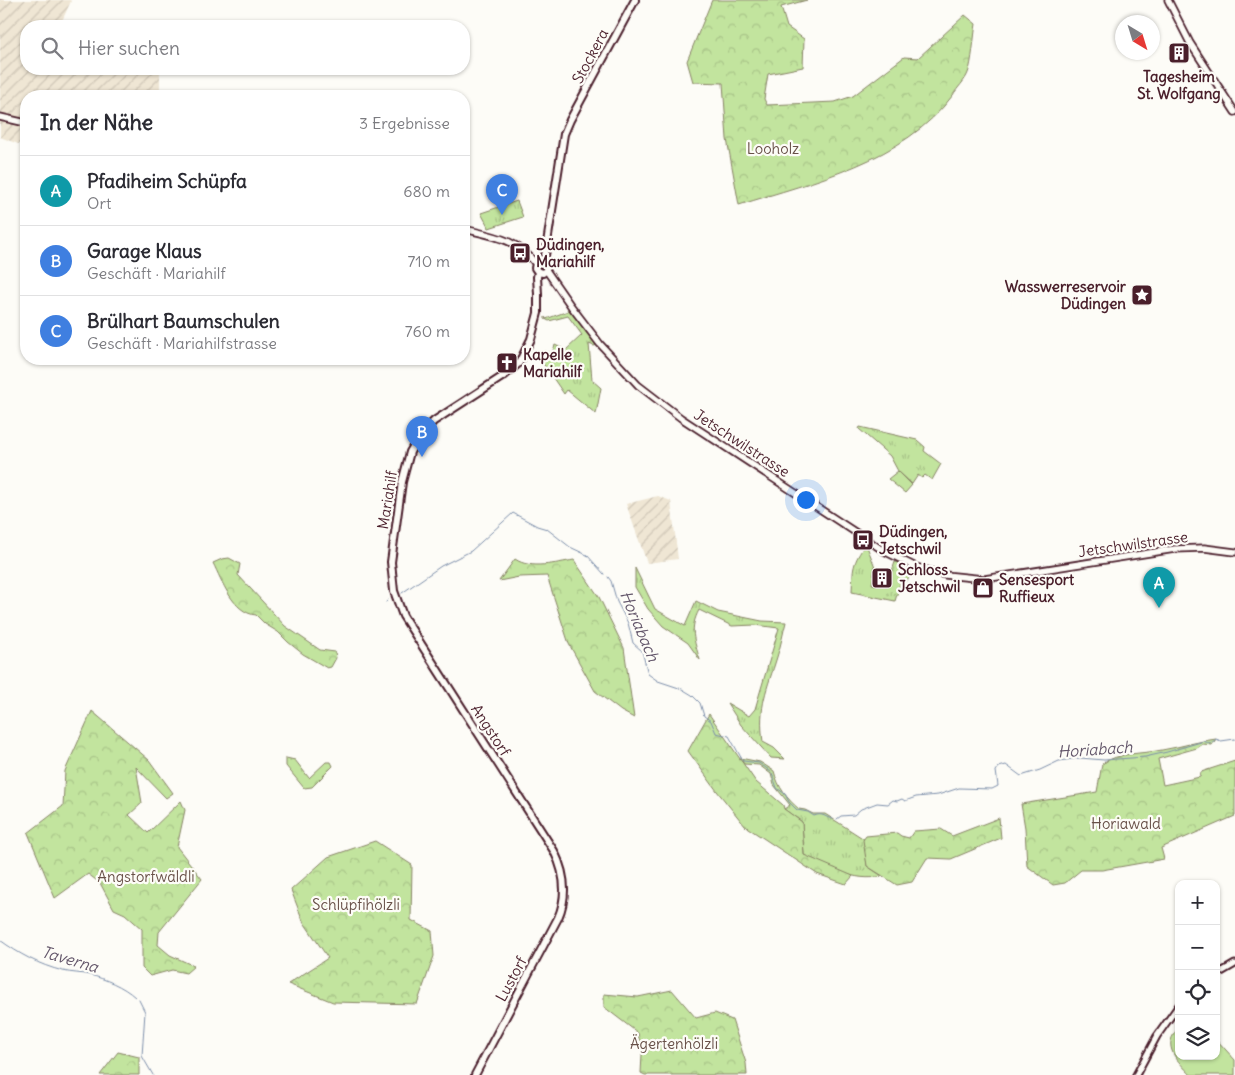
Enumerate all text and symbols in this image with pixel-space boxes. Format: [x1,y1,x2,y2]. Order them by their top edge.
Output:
north arrow [1115,15,1160,60]
search box [20,20,470,75]
street label: Stockera [568,25,613,87]
icon: search [38,34,66,62]
text: Hier suchen [78,36,180,60]
building icon: Tagesheim St. Wolfgang [1167,41,1191,65]
place label: Tagesheim St. Wolfgang [1137,67,1221,104]
text: In der Nähe [40,109,153,136]
text: 3 Ergebnisse [359,113,450,133]
park label: Looholz [747,139,799,158]
text: Pfadiheim Schüpfa [87,169,247,193]
pin: C [486,174,518,215]
text: A [51,181,61,201]
text: 680 m [403,181,450,201]
text: Ort [87,193,111,213]
place label: Düdingen, Mariahilf [536,235,605,271]
text: Garage Klaus [87,239,202,263]
bus stop icon: Düdingen, Mariahilf [508,241,532,265]
text: B [51,251,61,271]
text: 710 m [407,251,450,271]
text: Geschäft · Mariahilf [87,263,226,283]
place label: Wasswerreservoir Düdingen [1005,277,1127,314]
place icon: Wasswerreservoir Düdingen [1130,283,1154,307]
text: Brülhart Baumschulen [87,309,280,333]
text: C [51,321,61,341]
text: 760 m [405,321,450,341]
text: Geschäft · Mariahilfstrasse [87,333,277,353]
place label: Kapelle Mariahilf [523,345,583,381]
church icon: Kapelle Mariahilf [495,351,519,375]
street label: Jetschwilstrasse [691,405,793,481]
pin: B [406,416,438,457]
street label: Mariahilf [373,468,401,531]
your location [793,487,819,513]
place label: Düdingen, Jetschwil [879,522,948,558]
street label: Jetschwilstrasse [1077,527,1189,561]
bus stop icon: Düdingen, Jetschwil [851,528,875,552]
place label: Schloss Jetschwil [898,560,960,596]
building icon: Schloss Jetschwil [870,566,894,590]
pin: A [1143,567,1175,608]
place label: Sensesport Ruffieux [999,570,1075,606]
shop icon: Sensesport Ruffieux [971,576,995,600]
water label: Horiabach [616,588,664,665]
street label: Angstorf [467,700,515,760]
water label: Horiabach [1057,736,1134,762]
park label: Horiawald [1091,814,1161,833]
park label: Angstorfwäldli [97,867,195,886]
map controls [1175,880,1220,1060]
button: + [1175,880,1220,925]
park label: Schlüpfihölzli [312,895,400,914]
button: − [1175,925,1220,970]
water label: Taverna [39,941,101,977]
street label: Lustorf [491,952,531,1005]
button: locate [1175,970,1220,1015]
button: layers [1175,1015,1220,1060]
park label: Ägertenhölzli [630,1034,718,1053]

